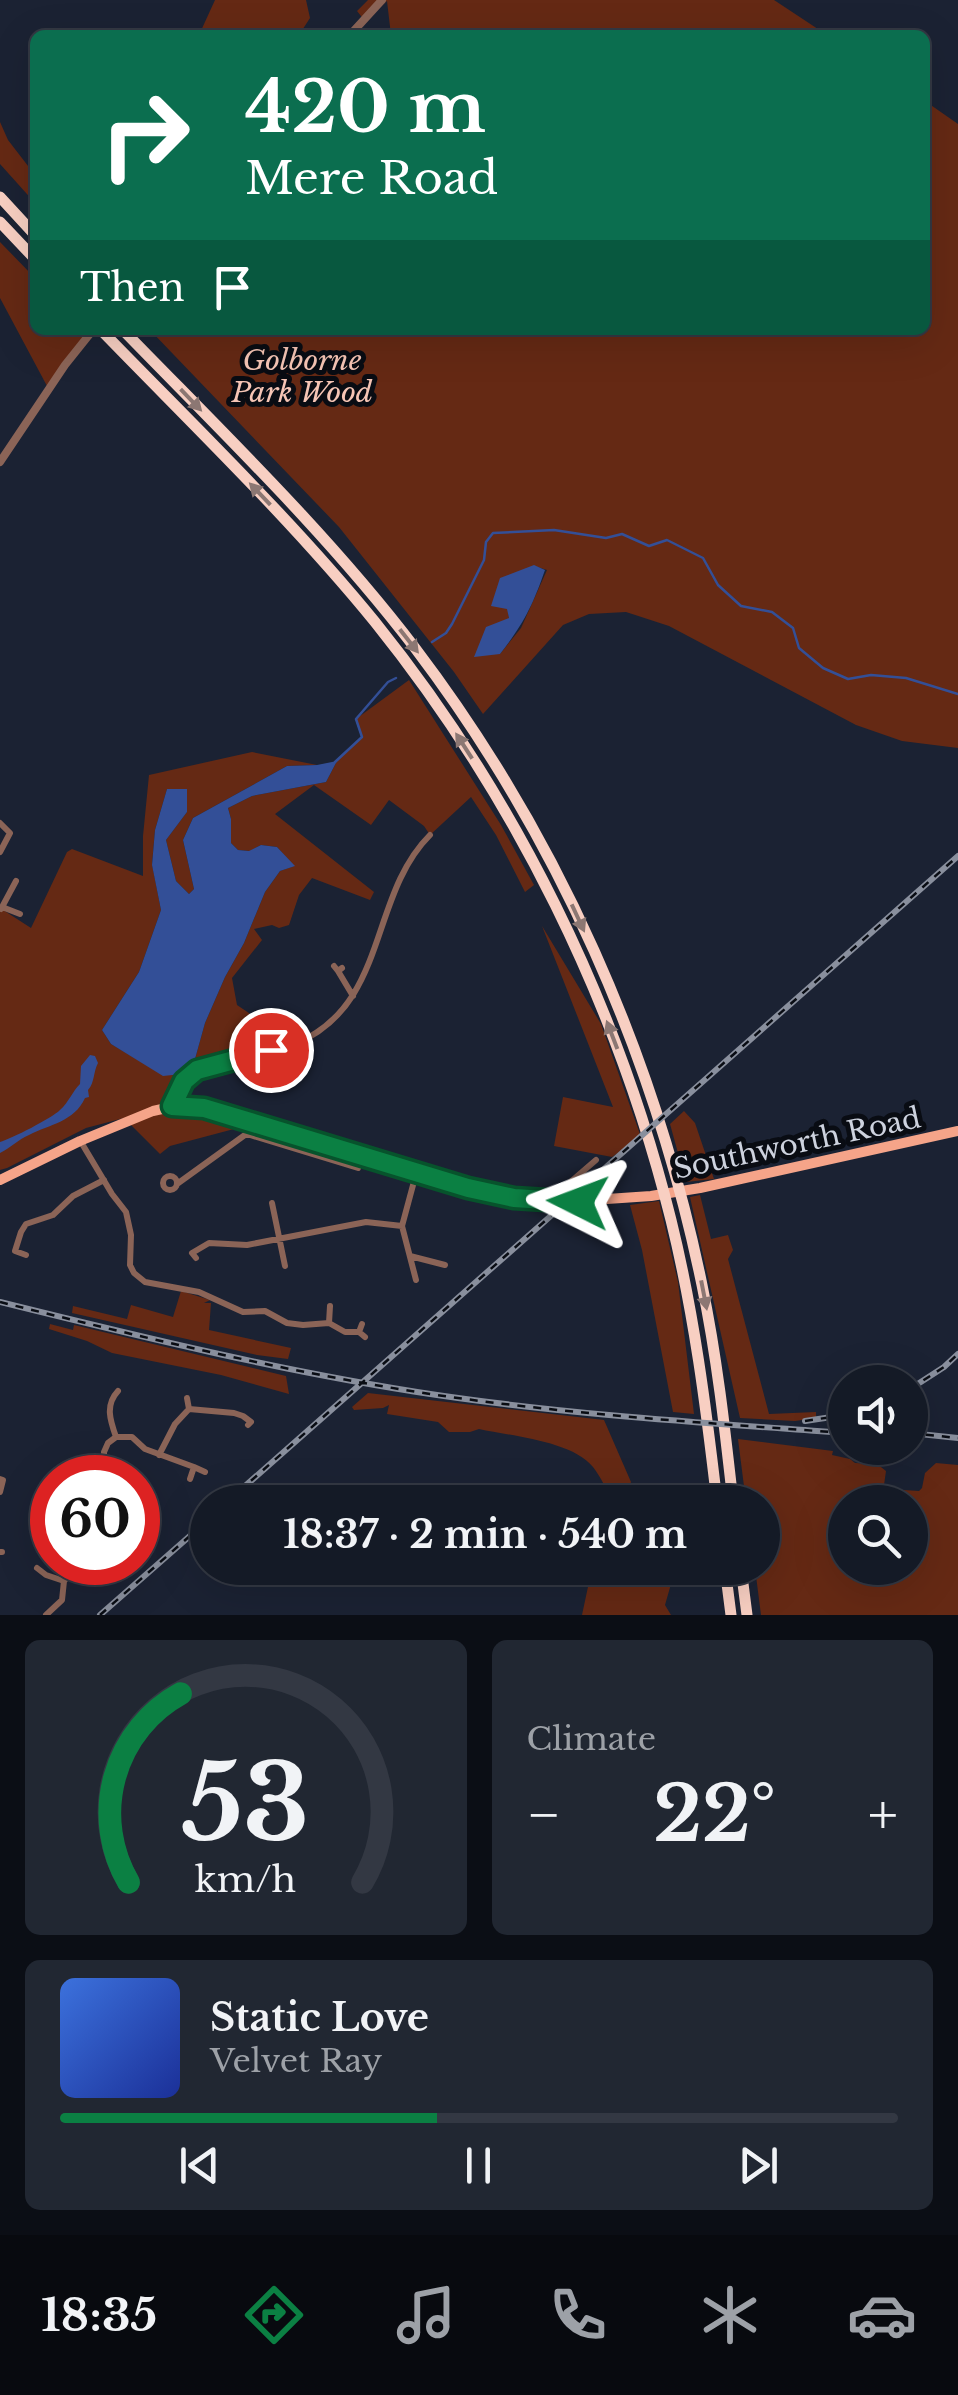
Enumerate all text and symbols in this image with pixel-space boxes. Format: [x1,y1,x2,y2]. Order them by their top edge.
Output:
text: 420 m [245,64,486,151]
icon: right [80,70,210,200]
text: Mere Road [245,150,498,206]
icon: arrive [205,260,260,315]
text: Then [80,264,185,311]
park label: Golborne Park Wood [230,343,373,410]
one-way arrow [179,388,202,412]
one-way arrow [249,483,272,507]
one-way arrow [398,628,419,654]
one-way arrow [456,732,474,760]
one-way arrow [570,903,587,932]
pin [229,1008,314,1093]
one-way arrow [604,1020,619,1050]
icon: arrive [244,1023,299,1078]
street label: Southworth Road [670,1100,924,1187]
position arrow [526,1150,630,1254]
one-way arrow [696,1280,712,1311]
map controls [828,1365,928,1585]
button: sound [828,1365,928,1465]
speed limit sign: 60 [30,1455,160,1585]
button: search [828,1485,928,1585]
text: 18:37 · 2 min · 540 m [283,1511,687,1558]
text: Climate [527,1719,656,1759]
text: 53 [182,1739,310,1868]
text: 22° [653,1768,776,1861]
text: − [527,1781,561,1849]
text: + [868,1781,898,1849]
text: km/h [195,1857,296,1902]
text: Static Love [210,1994,429,2041]
text: Velvet Ray [210,2041,382,2081]
icon: previous [172,2138,227,2193]
icon: pause [451,2138,506,2193]
icon: next [731,2138,786,2193]
icon: directions [239,2280,309,2350]
icon: music [391,2280,461,2350]
icon: phone [543,2280,613,2350]
icon: climate [695,2280,765,2350]
icon: car [847,2280,917,2350]
text: 18:35 [41,2287,157,2343]

